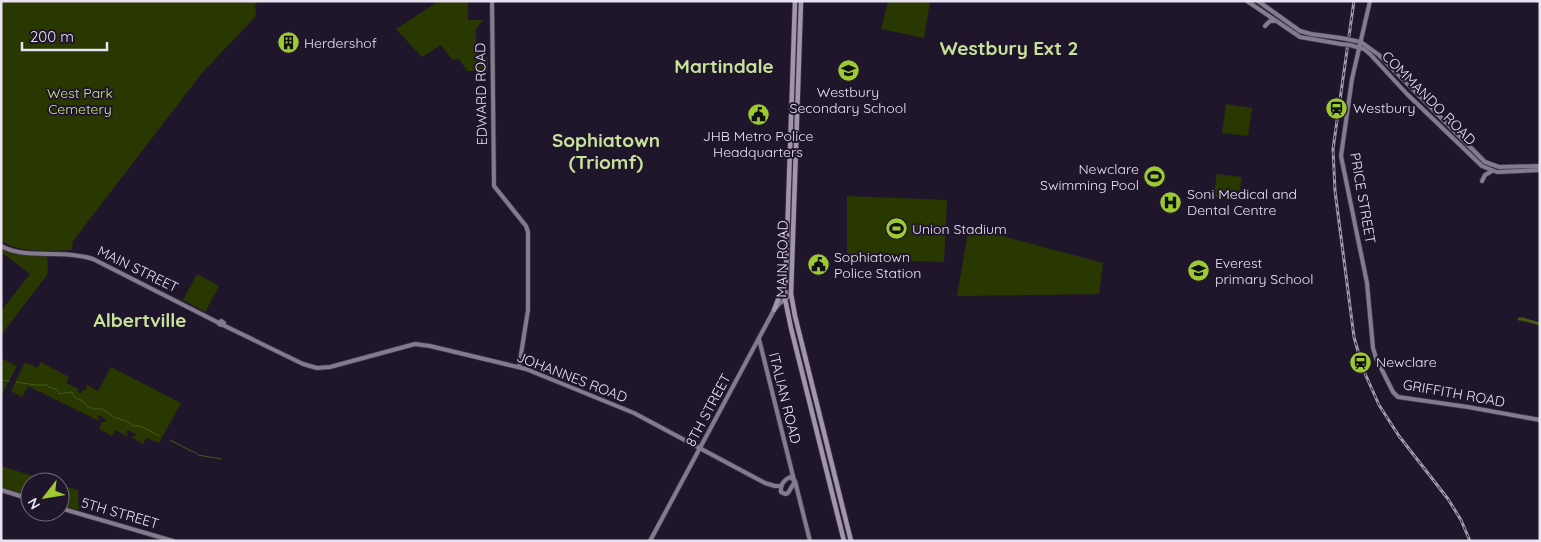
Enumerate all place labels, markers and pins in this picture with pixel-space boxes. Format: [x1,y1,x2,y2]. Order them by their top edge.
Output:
building icon: Herdershof [276,31,300,55]
place label: Herdershof [304,34,377,52]
school or university icon: Westbury Secondary School [836,58,860,82]
place label: Westbury Secondary School [790,83,906,117]
station icon: Westbury [1325,96,1349,120]
place label: Westbury [1353,99,1415,117]
public building icon: JHB Metro Police Headquarters [746,102,770,126]
place label: JHB Metro Police Headquarters [703,127,813,161]
place label: Newclare Swimming Pool [1040,160,1139,194]
sports icon: Newclare Swimming Pool [1143,165,1167,189]
place label: Soni Medical and Dental Centre [1187,185,1297,219]
hospital icon: Soni Medical and Dental Centre [1159,190,1183,214]
sports icon: Union Stadium [884,217,908,241]
place label: Union Stadium [912,220,1007,238]
place label: Sophiatown Police Station [834,248,921,282]
public building icon: Sophiatown Police Station [806,253,830,277]
place label: Everest primary School [1215,254,1314,288]
school or university icon: Everest primary School [1187,259,1211,283]
station icon: Newclare [1348,350,1372,374]
place label: Newclare [1376,353,1437,371]

